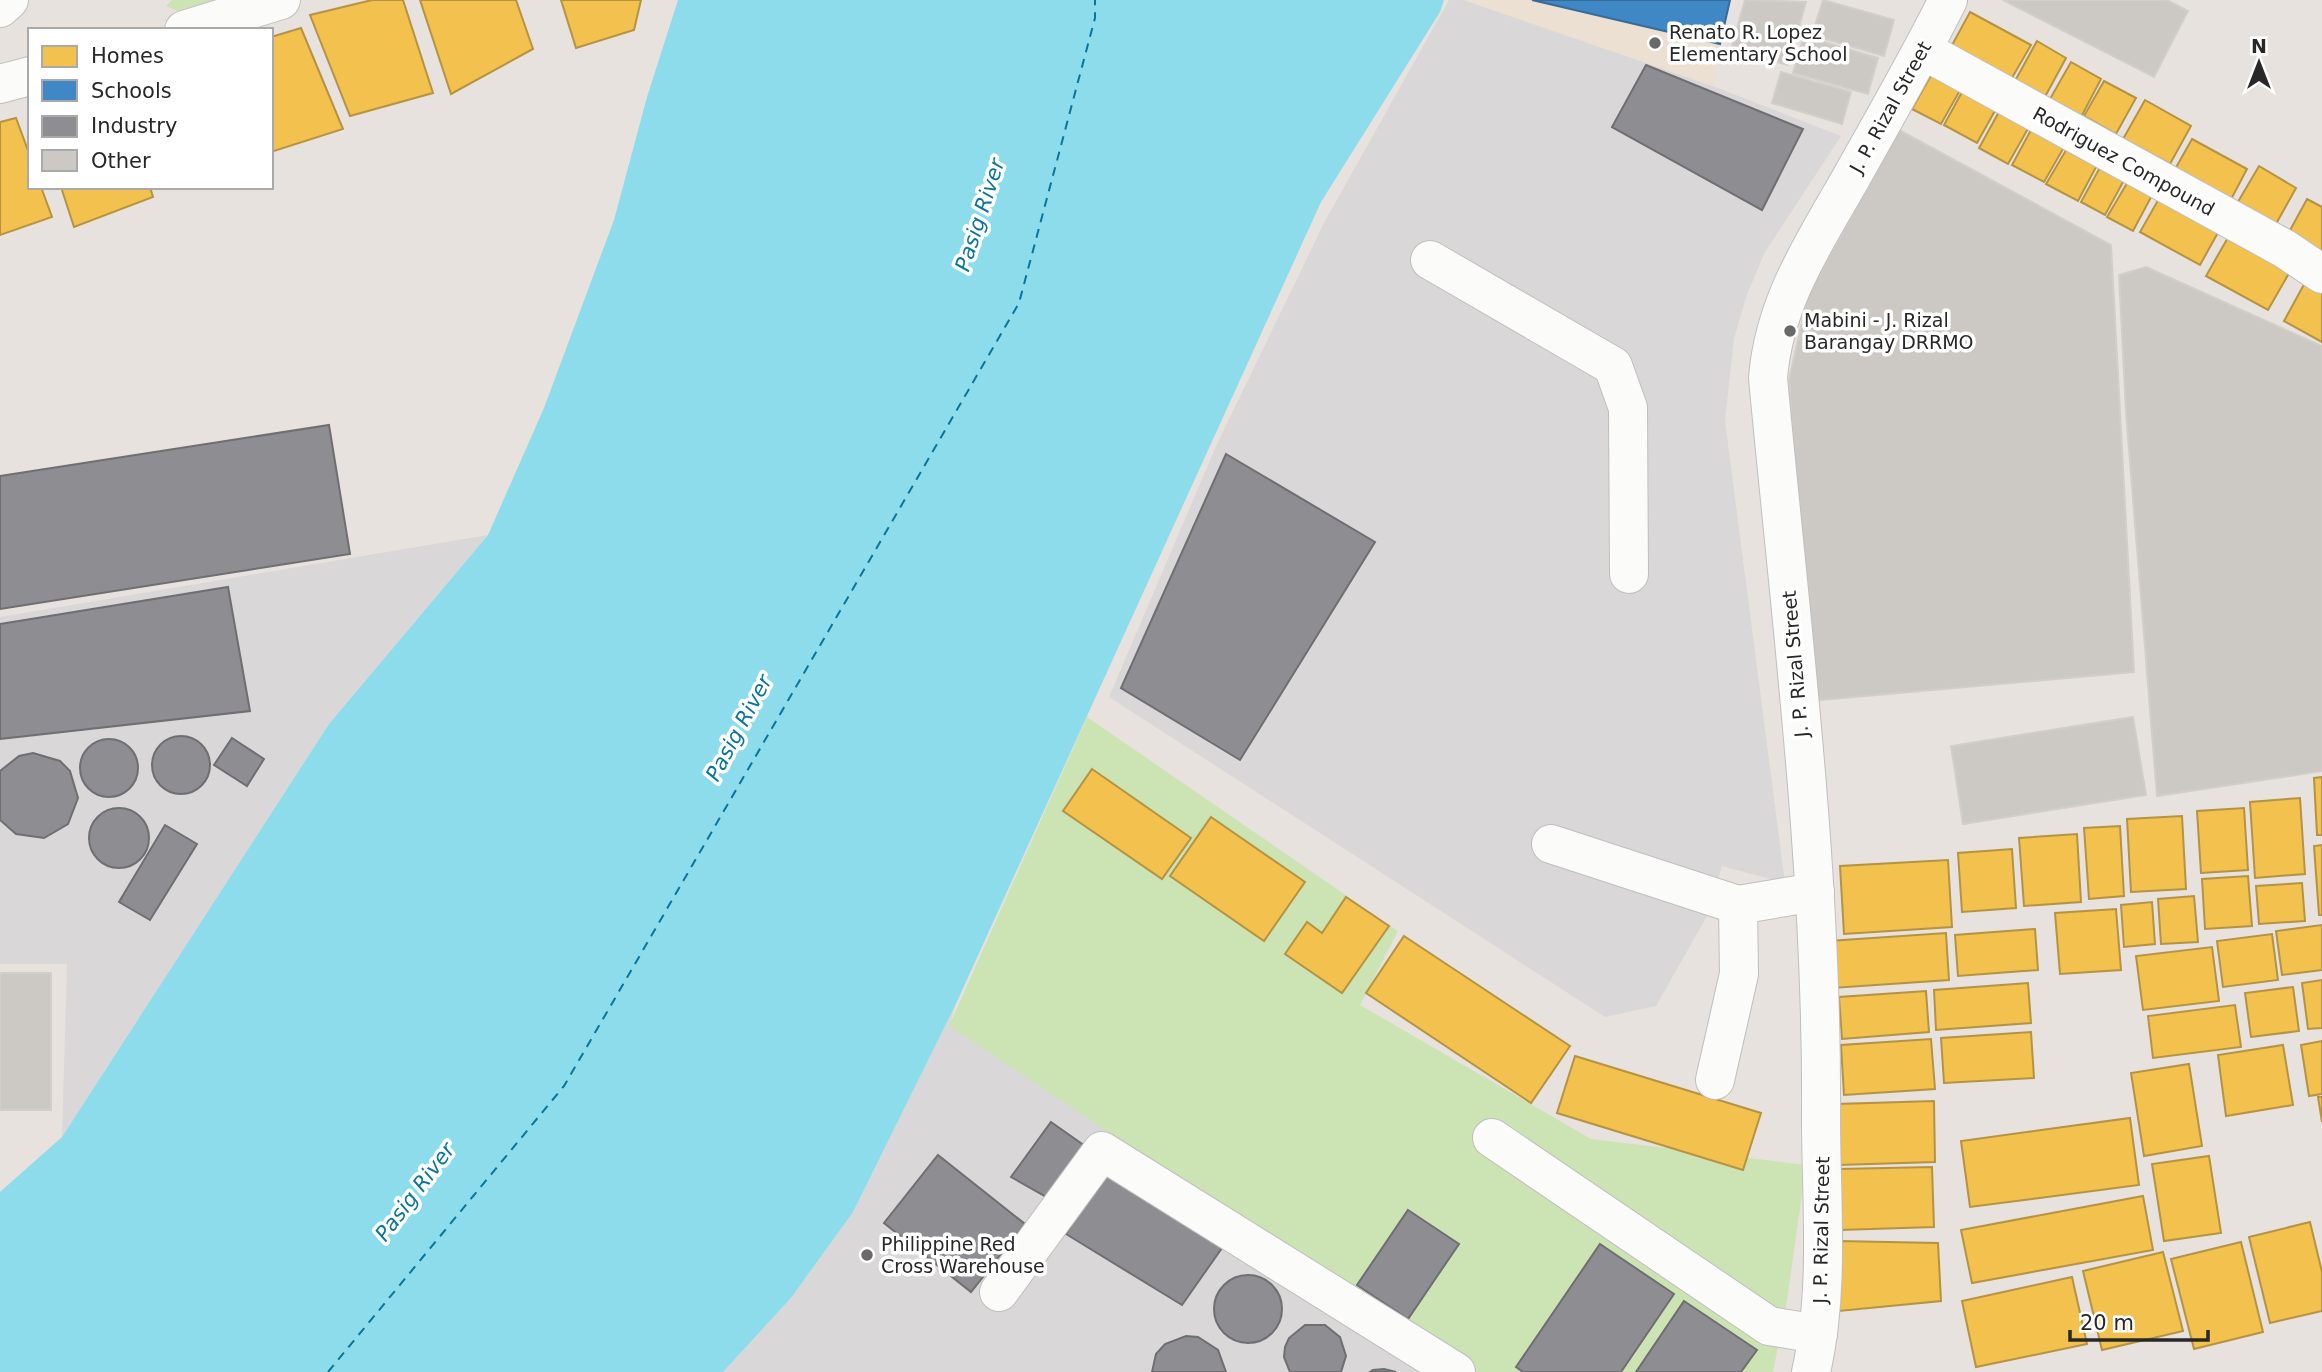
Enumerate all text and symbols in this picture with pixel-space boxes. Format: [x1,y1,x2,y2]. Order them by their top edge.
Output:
place label: Renato R. Lopez Elementary School [1669,21,1847,65]
legend [28,28,273,189]
north arrow [2224,28,2294,98]
marker: Renato R. Lopez Elementary School [1647,35,1663,51]
text: N [2251,35,2267,57]
street label: J. P. Rizal Street [1844,37,1935,178]
text: Homes [91,44,164,68]
text: Schools [91,79,172,103]
street label: Rodriguez Compound [2029,102,2219,220]
text: Industry [91,114,177,138]
text: Other [91,149,151,173]
water label: Pasig River [951,154,1010,274]
place label: Mabini - J. Rizal Barangay DRRMO [1804,309,1974,353]
marker: Mabini - J. Rizal Barangay DRRMO [1782,323,1798,339]
street label: J. P. Rizal Street [1778,590,1812,739]
water label: Pasig River [701,670,778,785]
water label: Pasig River [370,1137,461,1246]
street label: J. P. Rizal Street [1809,1156,1833,1305]
place label: Philippine Red Cross Warehouse [881,1233,1045,1277]
marker: Philippine Red Cross Warehouse [859,1247,875,1263]
scale bar [2070,1298,2208,1342]
text: 20 m [2080,1311,2134,1335]

